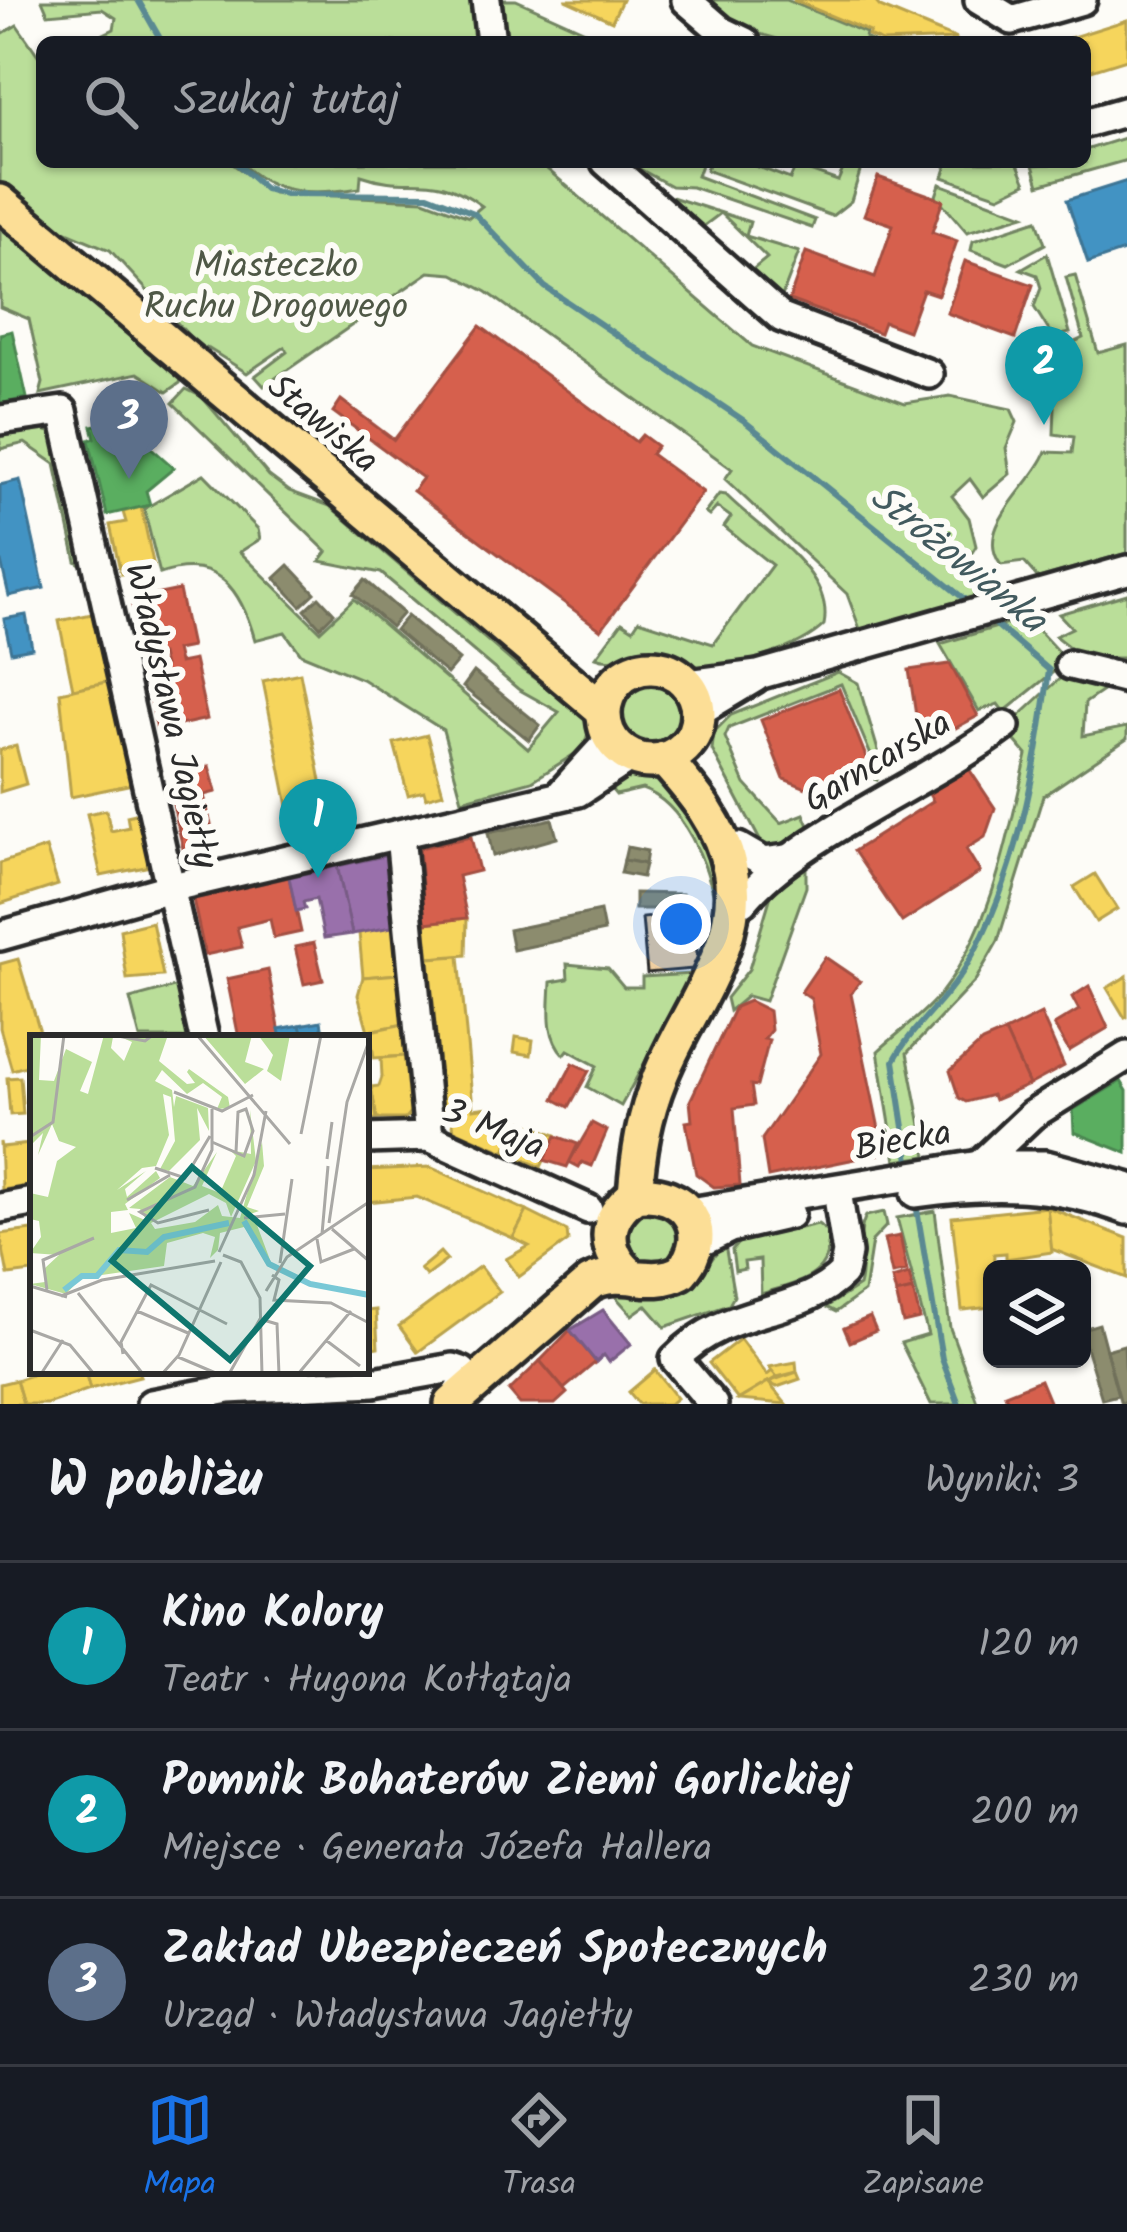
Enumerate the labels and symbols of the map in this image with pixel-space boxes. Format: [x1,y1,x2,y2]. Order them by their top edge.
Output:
park label: Miasteczko Ruchu Drogowego [144,239,408,337]
pin: 2 [1005,326,1083,425]
street label: Stawiska [253,361,391,489]
pin: 3 [90,380,168,479]
water label: Stróżowianka [855,469,1061,653]
street label: Władysława Jagiełły [107,557,233,876]
street label: Garncarska [793,696,963,830]
pin: 1 [279,779,357,878]
your location [651,894,711,954]
inset map [30,1035,369,1374]
street label: 3 Maja [433,1084,553,1176]
street label: Biecka [850,1105,956,1179]

